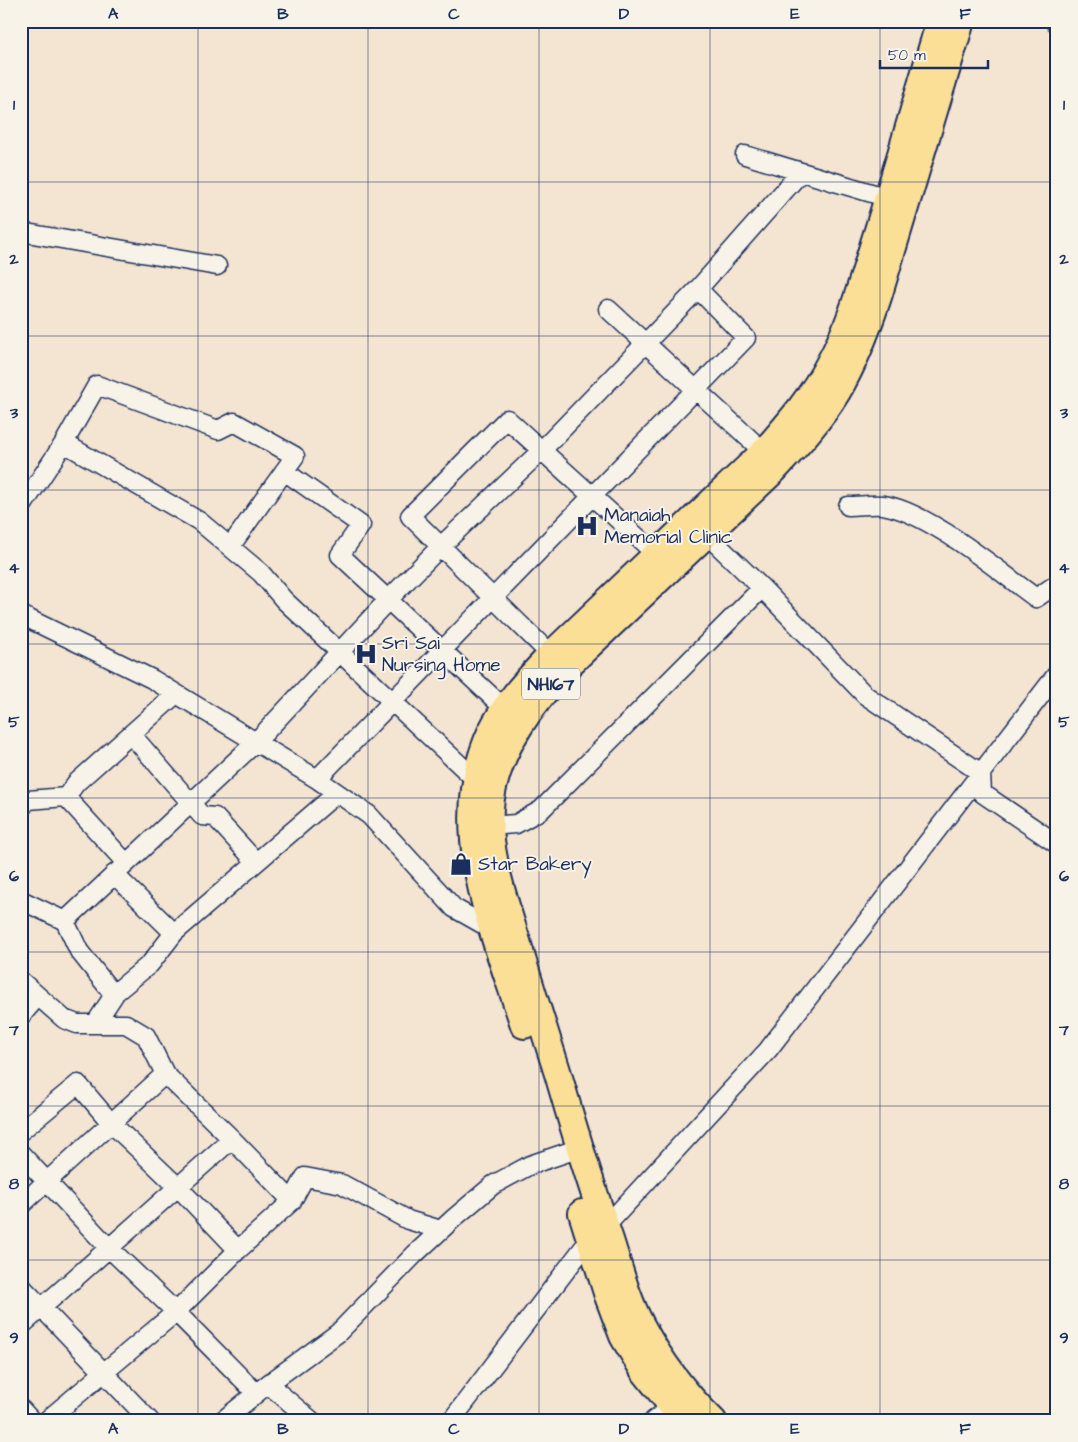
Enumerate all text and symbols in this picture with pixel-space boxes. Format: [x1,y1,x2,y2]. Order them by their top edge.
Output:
text: A [108,3,119,25]
text: B [277,3,289,25]
text: C [448,3,460,25]
text: D [619,3,630,25]
text: E [790,3,800,25]
text: F [959,3,971,25]
scale bar [880,38,988,70]
text: 50 m [888,45,926,66]
text: 1 [13,94,16,116]
text: 1 [1063,94,1066,116]
text: 2 [8,248,19,270]
text: 2 [1058,248,1069,270]
text: 3 [9,402,19,424]
text: 3 [1059,402,1069,424]
place label: Manaiah Memorial Clinic [604,502,733,551]
hospital icon: Manaiah Memorial Clinic [574,513,600,539]
text: 4 [9,557,20,579]
text: 4 [1059,557,1070,579]
place label: Sri Sai Nursing Home [382,630,501,680]
hospital icon: Sri Sai Nursing Home [353,641,379,667]
road number: NH167 [522,669,580,700]
text: 5 [8,711,20,733]
text: 5 [1058,711,1070,733]
shop icon: Star Bakery [448,851,474,877]
place label: Star Bakery [478,851,592,879]
text: 6 [9,865,19,887]
text: 6 [1059,865,1069,887]
text: 7 [8,1019,19,1041]
text: 7 [1058,1019,1069,1041]
text: 8 [9,1173,20,1195]
text: 8 [1059,1173,1070,1195]
text: 9 [9,1327,19,1349]
text: 9 [1059,1327,1069,1349]
text: A [108,1418,119,1440]
text: B [277,1418,289,1440]
text: C [448,1418,460,1440]
text: D [619,1418,630,1440]
text: E [790,1418,800,1440]
text: F [959,1418,971,1440]

